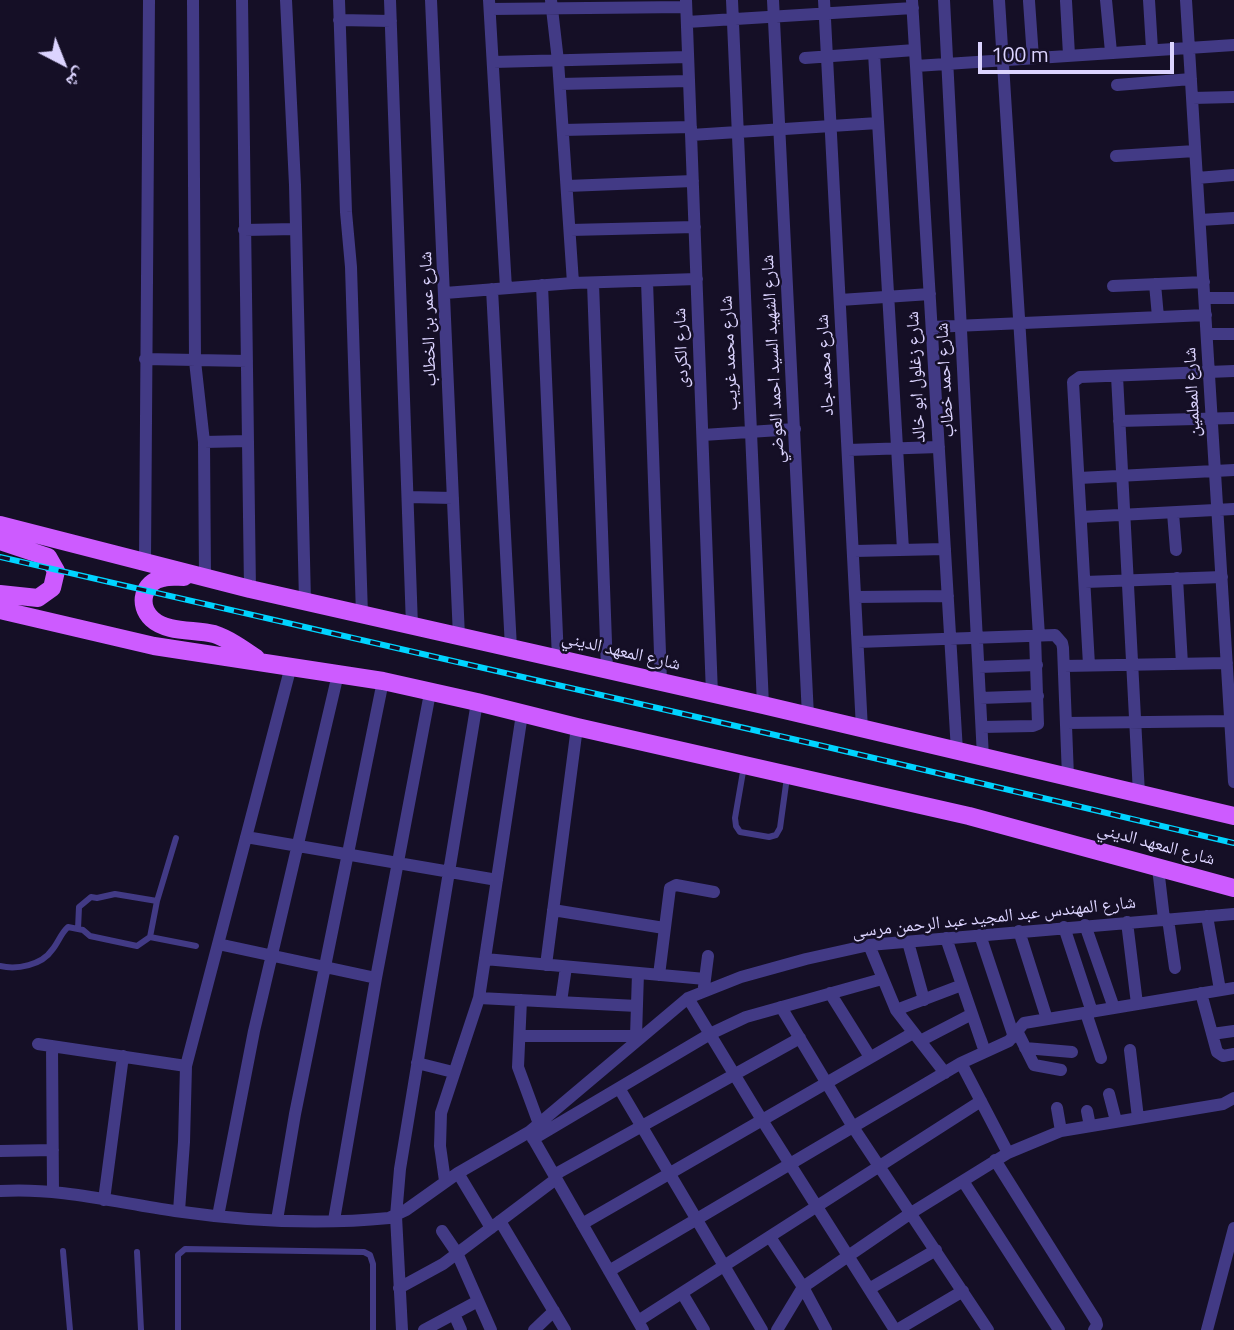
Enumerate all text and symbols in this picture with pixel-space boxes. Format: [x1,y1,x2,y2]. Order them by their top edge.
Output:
north arrow [28,28,98,98]
scale bar [982,28,1178,72]
text: 100 m [991,38,1048,70]
text: ش [60,61,95,96]
street label: شارع عمر بن الخطاب [416,251,442,387]
street label: شارع الشهيد السيد احمد العوضي [758,254,790,464]
street label: شارع محمد غريب [716,295,744,411]
street label: شارع الكردى [670,307,694,389]
street label: شارع زغلول ابو خالد [903,311,931,443]
street label: شارع محمد جاد [813,314,839,416]
street label: شارع احمد خطاب [932,322,960,438]
street label: شارع المعلمين [1180,346,1206,438]
street label: شارع المعهد الديني [560,628,682,676]
street label: شارع المعهد الديني [1095,819,1217,871]
street label: شارع المهندس عبد المجيد عبد الرحمن مرسى [851,892,1137,944]

